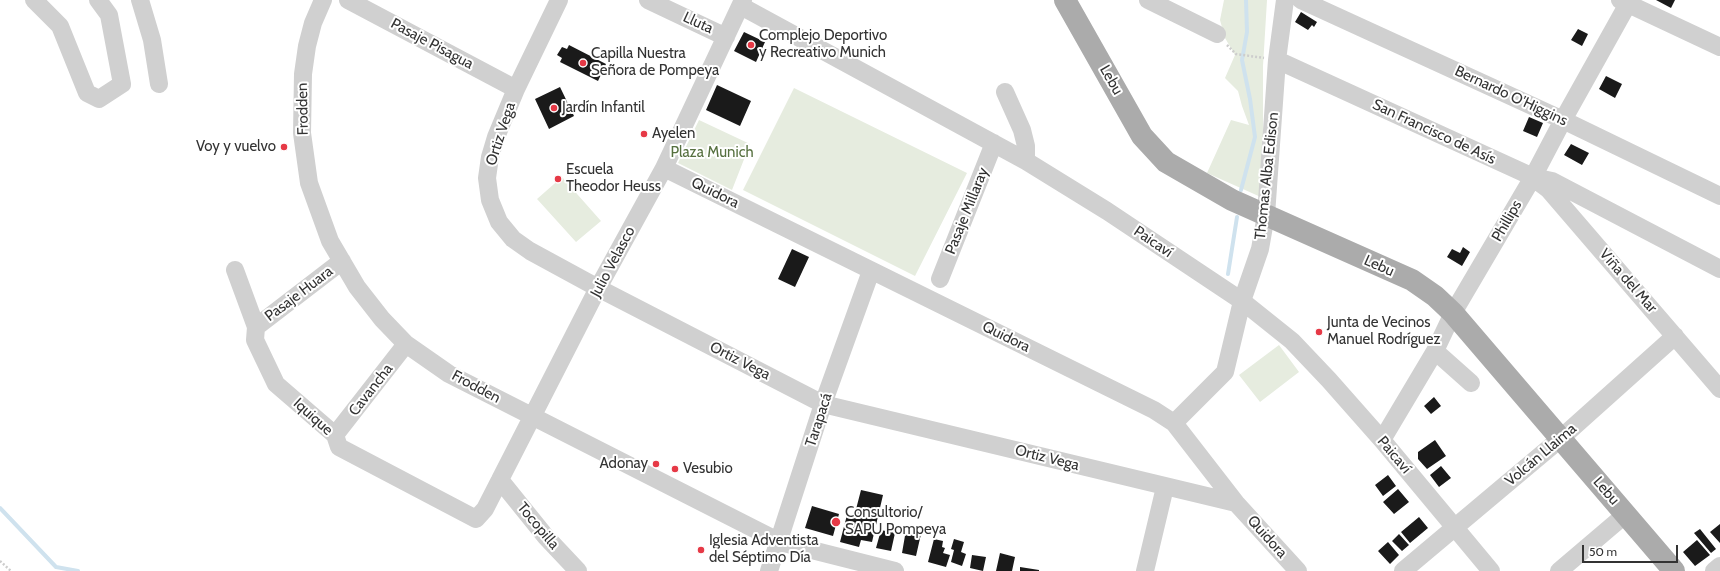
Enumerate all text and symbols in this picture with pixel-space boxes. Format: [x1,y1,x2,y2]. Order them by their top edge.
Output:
street label: Lluta [680,8,716,38]
street label: Pasaje Pisagua [388,15,476,73]
place label: Complejo Deportivo y Recreativo Munich [759,27,887,62]
marker: Complejo Deportivo y Recreativo Munich [746,40,756,50]
place label: Capilla Nuestra Señora de Pompeya [591,45,719,80]
marker: Capilla Nuestra Señora de Pompeya [578,58,588,68]
street label: Lebu [1095,62,1127,98]
street label: Bernardo O'Higgins [1452,62,1570,130]
street label: Frodden [294,83,312,135]
street label: San Francisco de Asís [1370,96,1498,168]
place label: Jardín Infantil [562,99,645,117]
street label: Ortiz Vega [482,100,520,168]
marker: Jardín Infantil [549,103,559,113]
street label: Thomas Alba Edison [1251,111,1283,241]
place label: Ayelen [652,125,695,143]
marker: Ayelen [639,129,649,139]
place label: Voy y vuelvo [196,138,276,156]
marker: Voy y vuelvo [279,142,289,152]
park label: Plaza Munich [670,144,754,162]
place label: Escuela Theodor Heuss [566,161,661,196]
street label: Pasaje Millaray [941,165,993,257]
marker: Escuela Theodor Heuss [553,174,563,184]
street label: Quidora [688,174,742,212]
street label: Phillips [1488,197,1526,245]
street label: Julio Velasco [587,223,639,301]
street label: Paicaví [1130,223,1176,261]
street label: Viña del Mar [1595,245,1661,317]
street label: Lebu [1361,251,1397,281]
street label: Pasaje Huara [261,263,337,325]
place label: Junta de Vecinos Manuel Rodríguez [1327,314,1440,349]
street label: Quidora [979,318,1033,356]
marker: Junta de Vecinos Manuel Rodríguez [1314,327,1324,337]
street label: Ortiz Vega [707,338,773,384]
street label: Cavancha [345,360,397,420]
street label: Frodden [449,367,503,407]
street label: Tarapacá [802,391,836,449]
street label: Iquique [290,395,336,439]
street label: Volcán Llaima [1502,420,1580,490]
street label: Paicaví [1373,433,1415,477]
street label: Ortiz Vega [1013,441,1081,475]
place label: Adonay [599,455,648,473]
marker: Adonay [651,459,661,469]
place label: Vesubio [683,460,733,478]
marker: Vesubio [670,464,680,474]
street label: Lebu [1589,473,1623,509]
street label: Tocopilla [513,499,563,553]
place label: Consultorio/ SAPU Pompeya [845,504,946,539]
street label: Quidora [1243,512,1291,562]
marker: Consultorio/ SAPU Pompeya [830,516,842,528]
place label: Iglesia Adventista del Séptimo Día [709,532,818,567]
scale bar [1584,537,1680,563]
text: 50 m [1589,544,1617,559]
marker: Iglesia Adventista del Séptimo Día [696,545,706,555]

